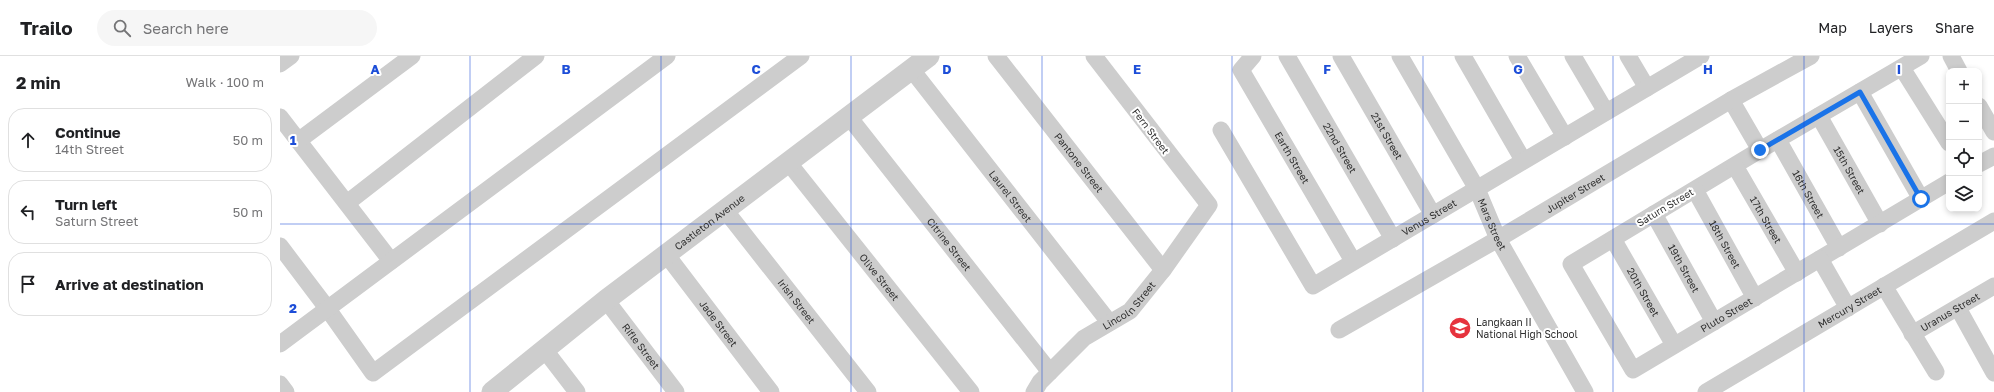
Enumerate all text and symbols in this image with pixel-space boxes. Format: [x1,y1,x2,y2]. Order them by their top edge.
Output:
search box [97,10,377,46]
text: Trailo [20,16,73,39]
icon: search [111,17,133,39]
text: Search here [143,19,229,37]
text: Map [1818,19,1847,36]
text: Layers [1869,19,1913,36]
text: Share [1935,19,1974,36]
text: A [370,61,380,77]
text: B [561,61,571,77]
text: C [751,61,761,77]
text: D [942,61,952,77]
text: E [1133,61,1141,77]
text: F [1323,61,1331,77]
text: G [1513,61,1523,77]
text: H [1703,61,1713,77]
text: I [1897,61,1901,77]
map controls [1946,68,1982,212]
button: + [1946,68,1982,104]
text: 2 min [16,72,60,93]
text: Walk · 100 m [186,74,264,90]
button: − [1946,104,1982,140]
street label: Fern Street [1130,106,1172,156]
street label: 21st Street [1369,110,1405,161]
street label: 22nd Street [1321,120,1359,175]
text: Continue [55,123,121,141]
icon: ahead [17,129,39,151]
street label: Pantone Street [1052,130,1106,195]
street label: Earth Street [1273,130,1312,186]
text: 50 m [233,132,263,148]
text: 1 [290,132,297,148]
button: locate [1946,140,1982,176]
text: 14th Street [55,141,124,157]
route end [1751,141,1769,159]
street label: 15th Street [1831,144,1868,196]
street label: Laurel Street [987,168,1035,224]
street label: 16th Street [1790,168,1827,220]
street label: Jupiter Street [1544,171,1607,215]
button: layers [1946,176,1982,212]
street label: Saturn Street [1634,185,1696,229]
route start [1912,190,1930,208]
street label: Castleton Avenue [672,192,747,252]
street label: 17th Street [1748,194,1784,245]
text: Turn left [55,195,117,213]
street label: Venus Street [1399,196,1459,238]
street label: Mars Street [1476,196,1509,252]
icon: left [17,201,39,223]
text: 50 m [233,204,263,220]
text: Saturn Street [55,213,138,229]
street label: Citrine Street [925,215,974,273]
street label: 18th Street [1707,218,1743,270]
street label: 19th Street [1666,242,1702,294]
street label: Olive Street [857,251,902,303]
street label: 20th Street [1625,265,1662,318]
icon: arrive [17,273,39,295]
text: Arrive at destination [55,275,204,293]
street label: Irish Street [775,277,818,326]
street label: Lincoln Street [1100,279,1158,332]
street label: Mercury Street [1816,283,1883,330]
street label: Uranus Street [1918,290,1982,334]
street label: Pluto Street [1698,295,1754,335]
street label: Jade Street [697,298,740,349]
text: 2 [289,300,297,316]
school or university icon: Langkaan II National High School [1447,315,1473,341]
place label: Langkaan II National High School [1476,316,1578,340]
street label: Rifle Street [620,321,662,371]

